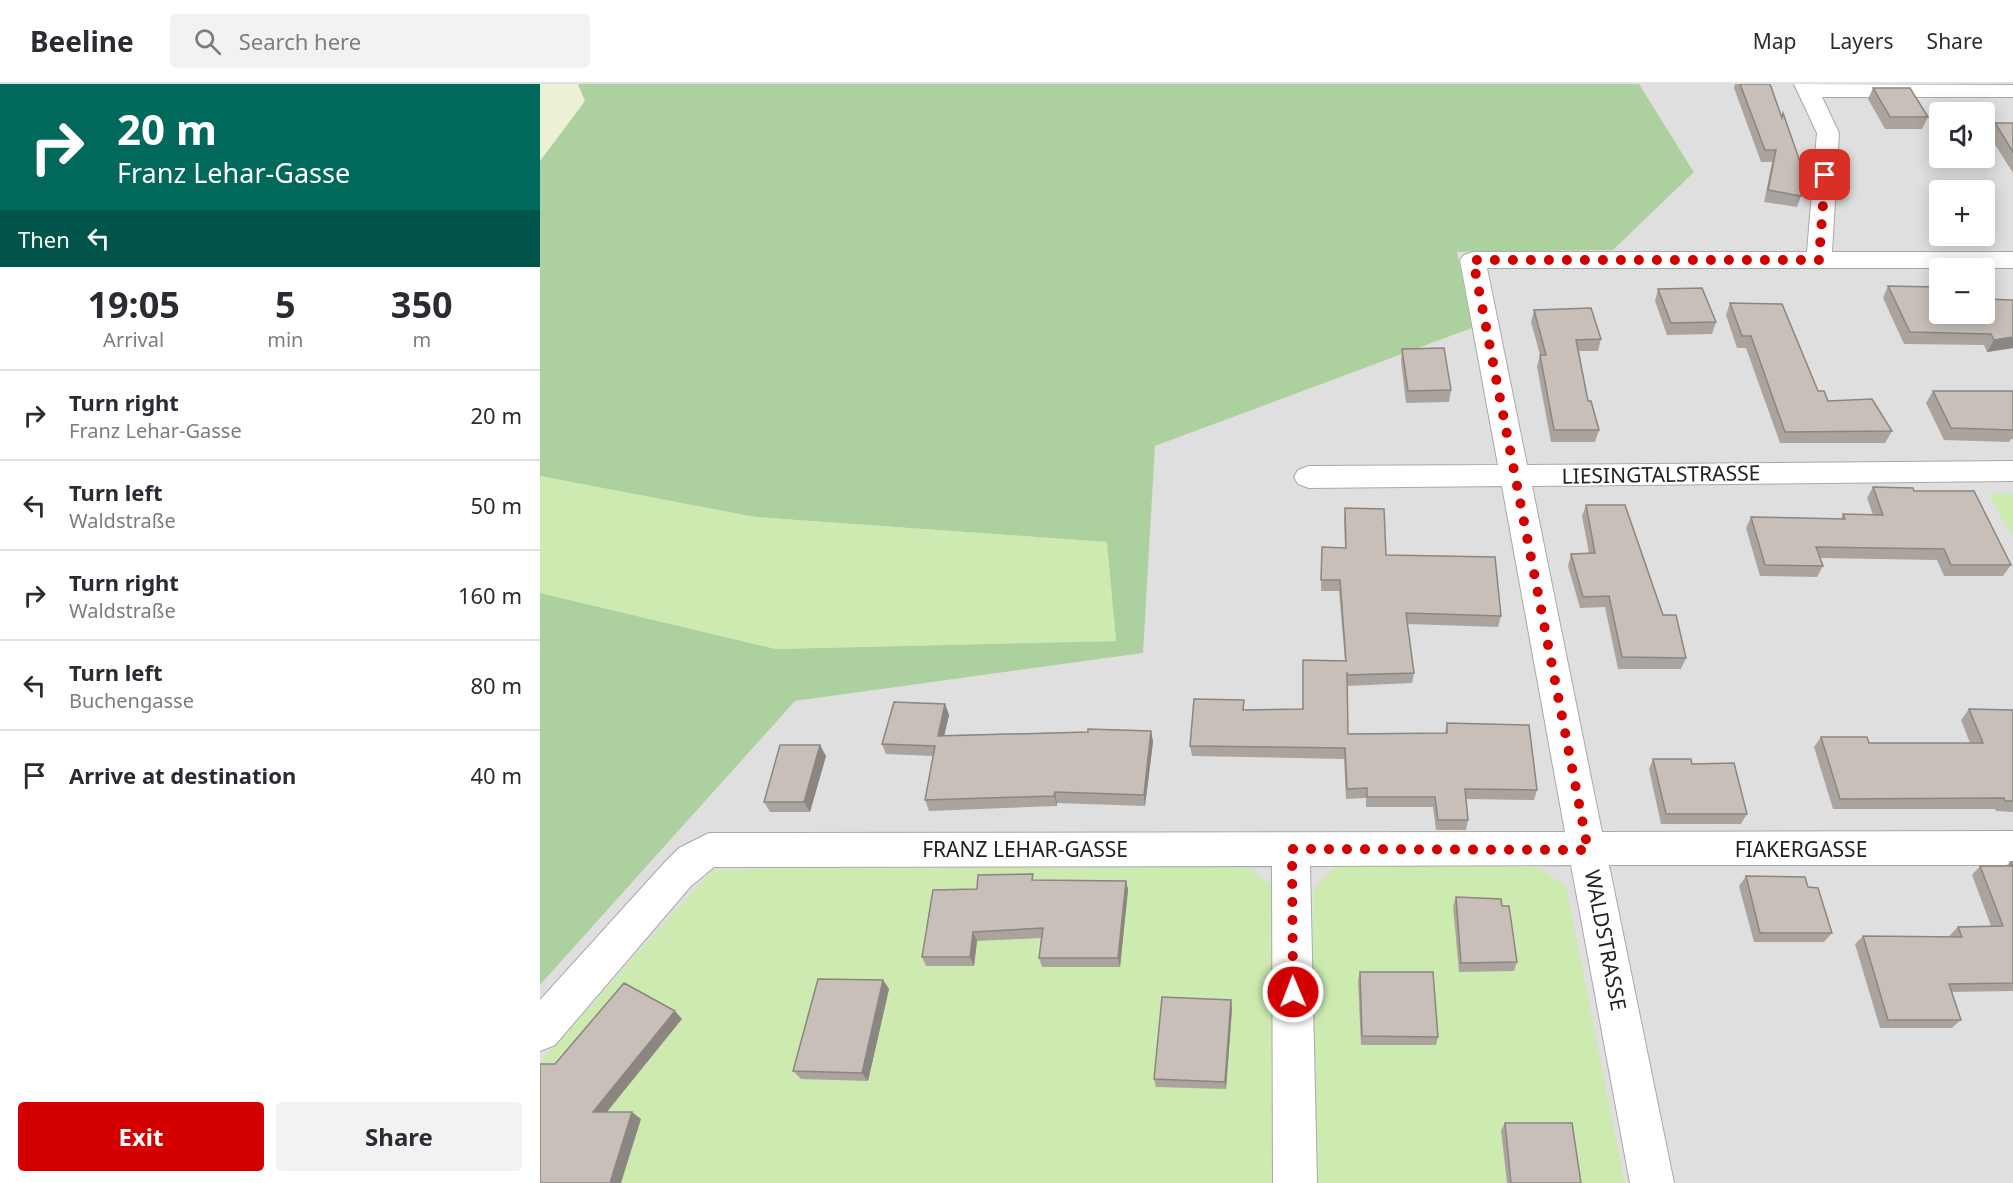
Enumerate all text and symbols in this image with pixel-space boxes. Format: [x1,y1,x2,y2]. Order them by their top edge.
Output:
search box [170,14,590,68]
text: Beeline [30,22,134,60]
icon: search [191,25,224,58]
text: Search here [239,26,361,56]
text: Map [1753,27,1797,55]
text: Layers [1830,27,1894,55]
text: Share [1927,27,1983,55]
text: 20 m [117,100,217,157]
map controls [1929,102,1995,324]
button: sound [1929,102,1995,168]
icon: right [18,108,96,186]
pin [1799,149,1850,200]
text: Franz Lehar-Gasse [117,154,350,191]
icon: arrive [1808,158,1841,191]
button: + [1929,180,1995,246]
icon: left [82,222,115,255]
text: Then [18,224,70,254]
button: − [1929,258,1995,324]
text: 19:05 [87,280,180,329]
text: 5 [275,280,296,329]
text: 350 [391,280,453,329]
text: Arrival [103,326,164,353]
text: min [267,326,303,353]
text: m [412,326,431,353]
text: Turn right [69,387,179,417]
icon: right [18,399,51,432]
text: 20 m [471,400,522,430]
text: Franz Lehar-Gasse [69,417,242,444]
street label: LIESINGTALSTRASSE [1561,458,1761,490]
text: Turn left [69,477,163,507]
icon: left [18,489,51,522]
text: 50 m [471,490,522,520]
text: Waldstraße [69,507,176,534]
text: Turn right [69,567,179,597]
icon: right [18,579,51,612]
text: 160 m [458,580,522,610]
text: Waldstraße [69,597,176,624]
text: Turn left [69,657,163,687]
icon: left [18,669,51,702]
text: 80 m [471,670,522,700]
text: Buchengasse [69,687,194,714]
icon: arrive [18,759,51,792]
text: Arrive at destination [69,760,296,790]
text: 40 m [471,760,522,790]
street label: FRANZ LEHAR-GASSE [922,835,1128,863]
street label: FIAKERGASSE [1735,835,1867,863]
street label: WALDSTRASSE [1579,867,1633,1013]
position arrow [1261,960,1325,1024]
button: Exit [18,1102,264,1171]
button: Share [276,1102,522,1171]

